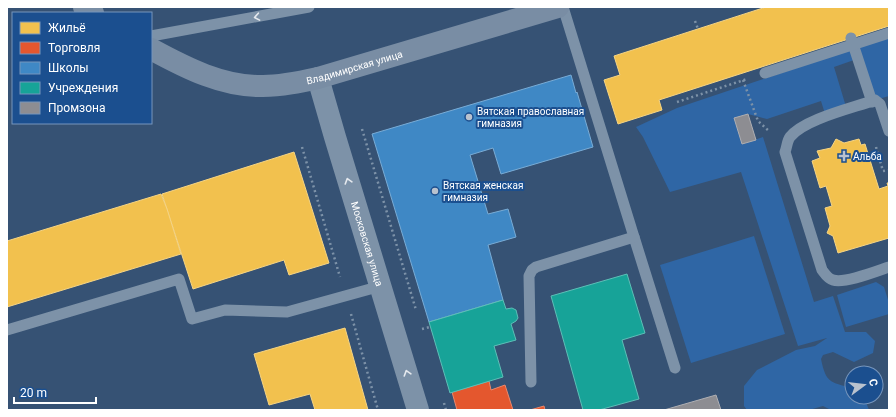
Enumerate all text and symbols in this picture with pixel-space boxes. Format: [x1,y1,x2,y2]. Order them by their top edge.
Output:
legend [12,12,152,124]
one-way arrow [254,12,260,20]
text: Жильё [48,21,86,35]
text: Торговля [48,41,100,55]
street label: Владимирская улица [305,48,404,86]
text: Школы [48,61,89,75]
text: Учреждения [48,81,118,95]
text: Промзона [48,101,105,115]
place label: Вятская православная гимназия [477,106,584,129]
marker: Вятская православная гимназия [464,112,474,122]
marker: Альба [838,150,850,162]
place label: Альба [853,151,882,162]
one-way arrow [345,178,353,185]
place label: Вятская женская гимназия [443,180,523,203]
marker: Вятская женская гимназия [430,186,440,196]
street label: Московская улица [349,200,386,287]
north arrow [844,365,884,405]
one-way arrow [403,369,412,376]
text: С [866,377,880,388]
scale bar [14,379,96,405]
text: 20 m [20,386,47,400]

